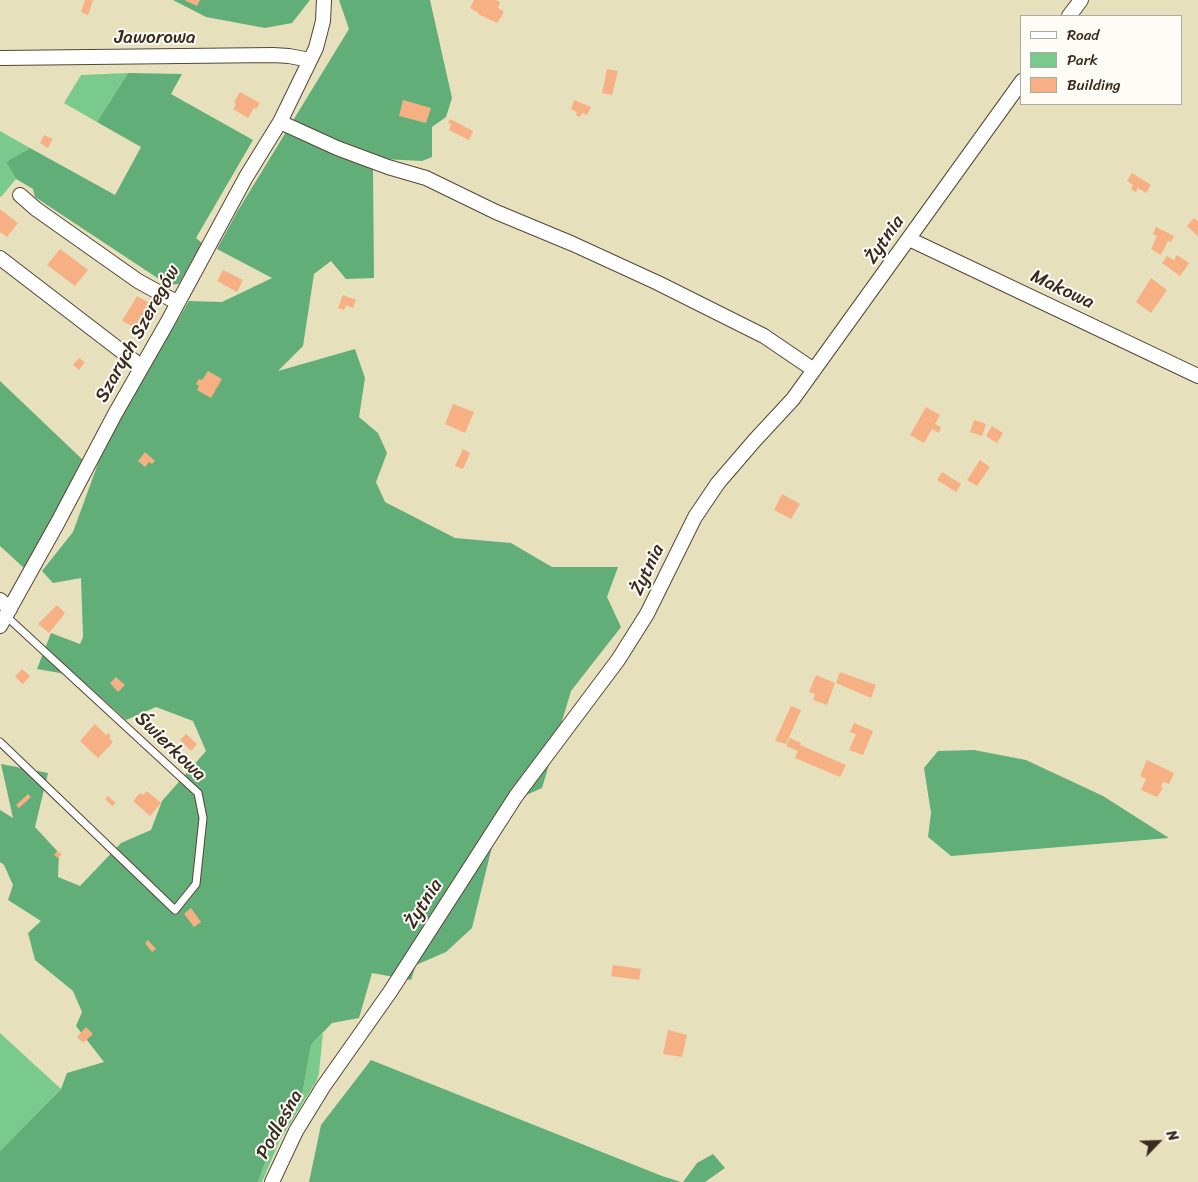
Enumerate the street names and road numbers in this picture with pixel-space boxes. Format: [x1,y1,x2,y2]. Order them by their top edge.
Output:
street label: Jaworowa [114,27,196,49]
street label: Żytnia [860,212,910,268]
street label: Szarych Szeregów [91,262,185,406]
street label: Makowa [1027,265,1097,315]
street label: Żytnia [626,541,670,599]
street label: Świerkowa [130,708,210,786]
street label: Żytnia [400,875,448,933]
street label: Podleśna [252,1087,308,1163]

